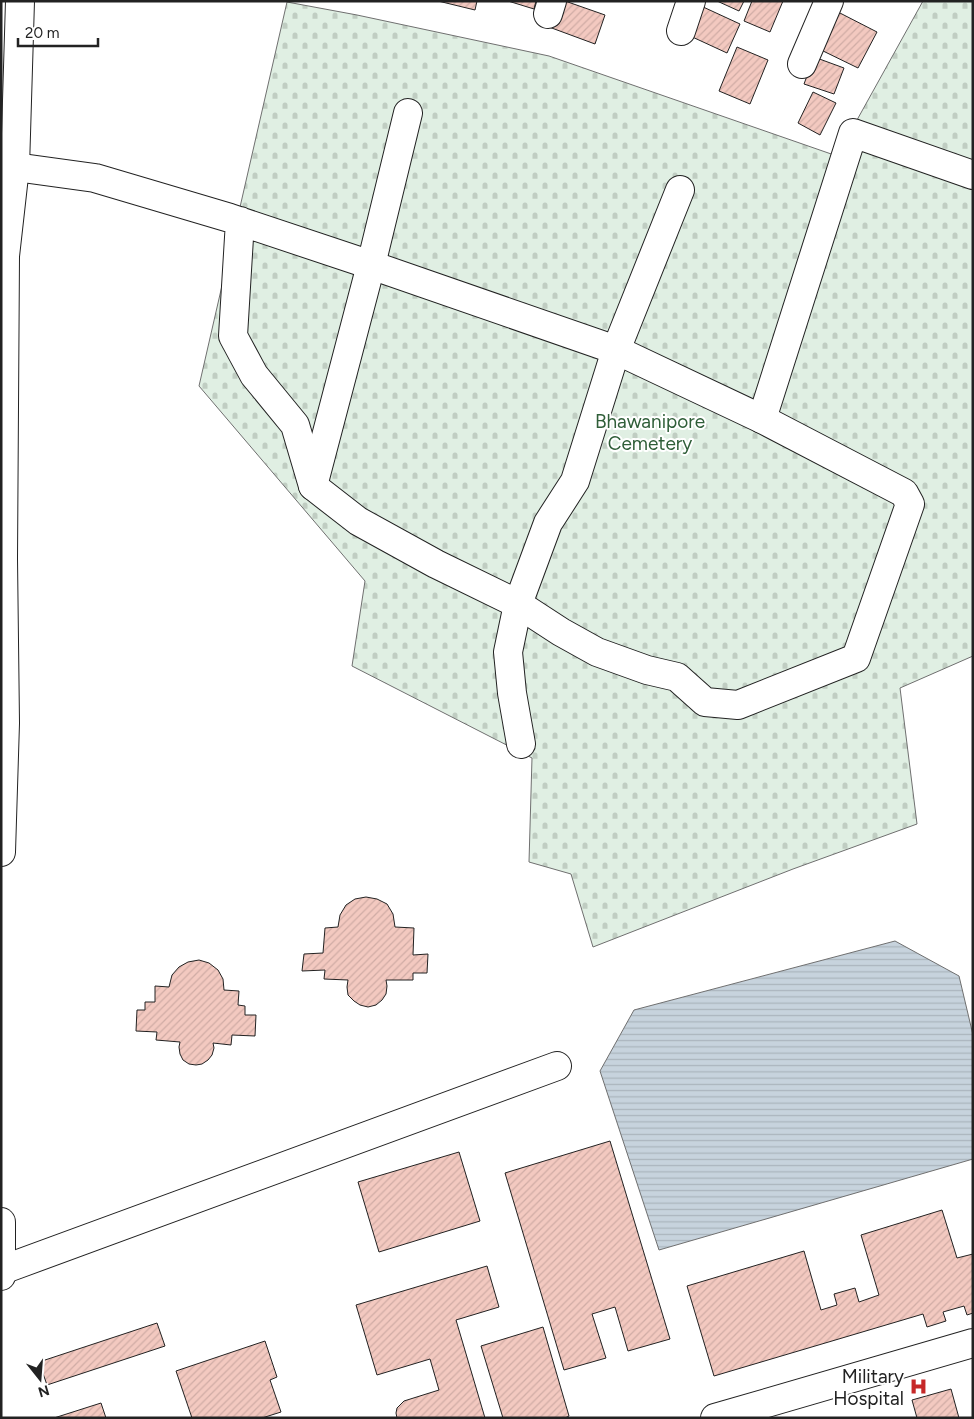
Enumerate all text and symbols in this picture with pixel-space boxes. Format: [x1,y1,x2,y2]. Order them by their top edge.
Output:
scale bar [18,15,98,47]
text: 20 m [25,24,59,42]
park label: Bhawanipore Cemetery [595,410,705,455]
north arrow [15,1354,65,1404]
place label: Military Hospital [833,1365,904,1410]
hospital icon: Military Hospital [908,1377,928,1397]
text: N [36,1381,51,1401]

